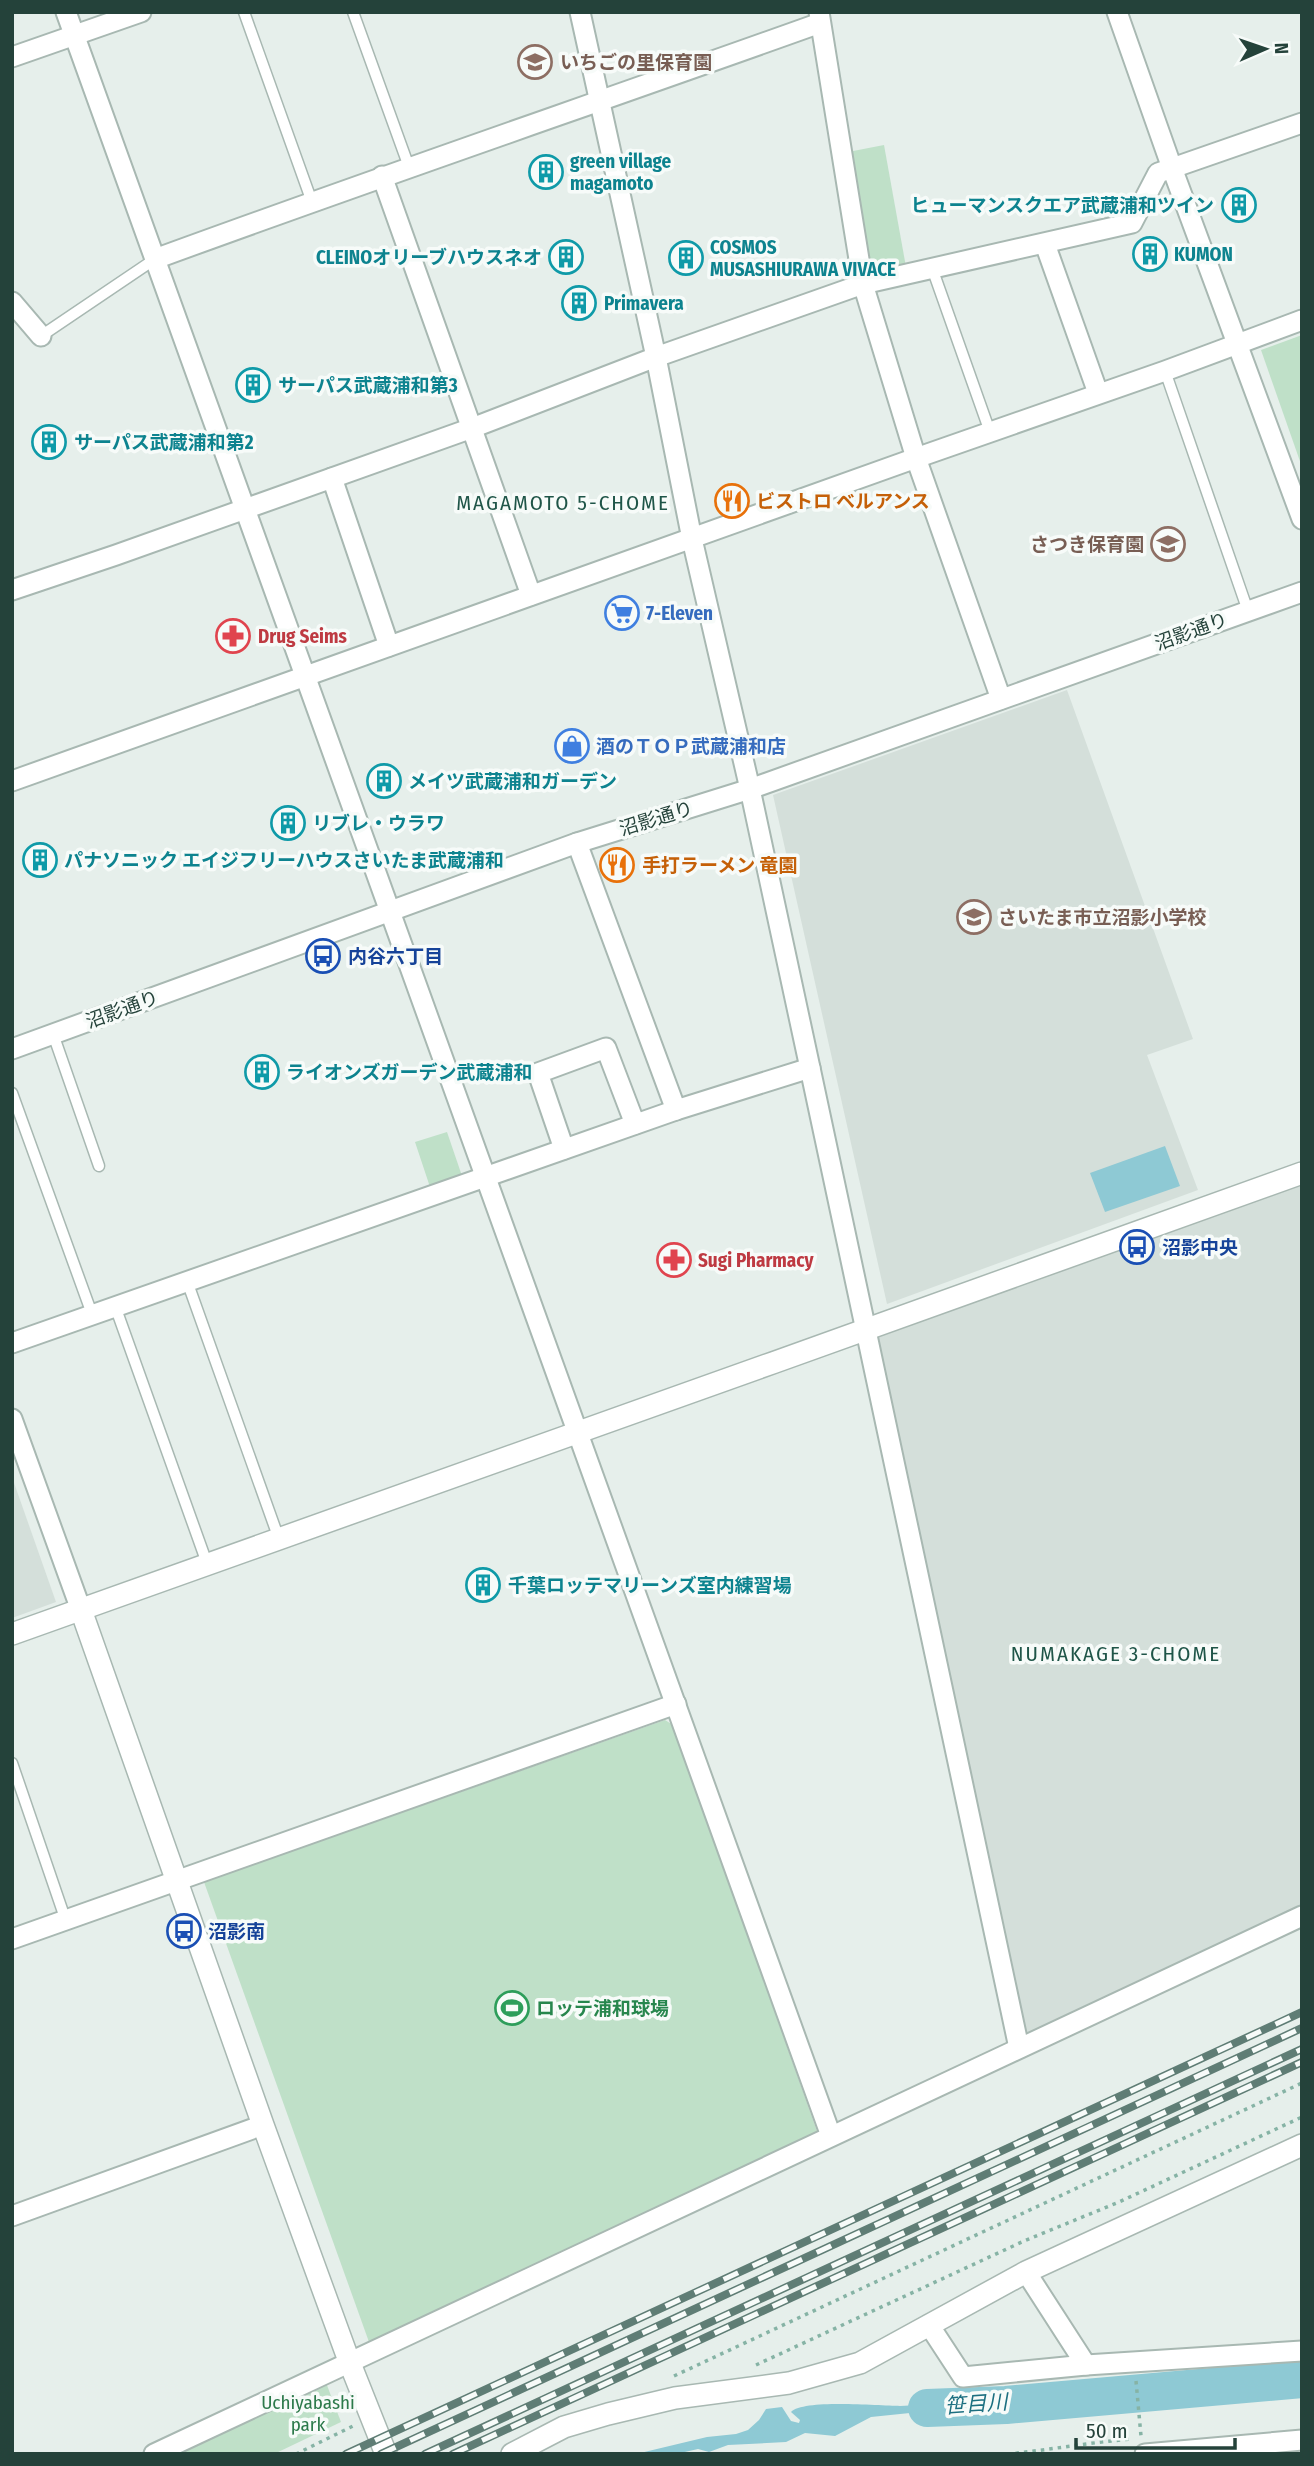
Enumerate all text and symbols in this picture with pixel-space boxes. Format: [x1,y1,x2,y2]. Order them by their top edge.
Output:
north arrow [1230,14,1300,84]
text: N [1270,42,1293,55]
school or university icon: いちごの里保育園 [516,43,554,81]
place label: いちごの里保育園 [560,51,712,74]
place label: green village magamoto [570,150,671,195]
building icon: green village magamoto [527,153,565,191]
building icon: ヒューマンスクエア武蔵浦和ツイン [1220,186,1258,224]
place label: ヒューマンスクエア武蔵浦和ツイン [910,194,1214,217]
building icon: KUMON [1131,235,1169,273]
place label: COSMOS MUSASHIURAWA VIVACE [710,236,896,281]
building icon: CLEINOオリーブハウスネオ [547,238,585,276]
building icon: COSMOS MUSASHIURAWA VIVACE [667,239,705,277]
place label: KUMON [1174,243,1233,266]
place label: CLEINOオリーブハウスネオ [316,246,542,269]
building icon: Primavera [560,284,598,322]
place label: Primavera [604,292,684,315]
building icon: サーパス武蔵浦和第3 [234,366,272,404]
place label: サーパス武蔵浦和第3 [278,374,458,397]
building icon: サーパス武蔵浦和第2 [30,423,68,461]
place label: サーパス武蔵浦和第2 [74,431,254,454]
restaurant icon: ビストロ ベルアンス [713,482,751,520]
district label: MAGAMOTO 5-CHOME [456,490,670,516]
place label: ビストロ ベルアンス [756,490,930,513]
school or university icon: さつき保育園 [1149,525,1187,563]
place label: さつき保育園 [1030,533,1144,556]
supermarket icon: 7-Eleven [603,594,641,632]
place label: 7-Eleven [646,602,713,625]
street label: 沼影通り [1152,608,1231,655]
pharmacy icon: Drug Seims [214,617,252,655]
place label: Drug Seims [258,625,347,648]
shop icon: 酒のＴＯＰ武蔵浦和店 [553,727,591,765]
place label: 酒のＴＯＰ武蔵浦和店 [596,735,786,758]
building icon: メイツ武蔵浦和ガーデン [365,762,403,800]
place label: メイツ武蔵浦和ガーデン [408,770,617,793]
street label: 沼影通り [616,796,696,841]
building icon: リブレ・ウラワ [269,804,307,842]
place label: リブレ・ウラワ [312,812,445,835]
building icon: パナソニック エイジフリーハウスさいたま武蔵浦和 [21,841,59,879]
restaurant icon: 手打ラーメン 竜園 [598,846,636,884]
place label: パナソニック エイジフリーハウスさいたま武蔵浦和 [64,849,504,872]
place label: 手打ラーメン 竜園 [642,854,797,877]
school or university icon: さいたま市立沼影小学校 [955,898,993,936]
place label: さいたま市立沼影小学校 [998,906,1206,929]
bus stop icon: 内谷六丁目 [304,937,342,975]
place label: 内谷六丁目 [348,945,443,968]
street label: 沼影通り [83,986,162,1033]
building icon: ライオンズガーデン武蔵浦和 [243,1053,281,1091]
place label: ライオンズガーデン武蔵浦和 [286,1061,533,1084]
bus stop icon: 沼影中央 [1118,1228,1156,1266]
place label: 沼影中央 [1162,1236,1238,1259]
pharmacy icon: Sugi Pharmacy [655,1241,693,1279]
place label: Sugi Pharmacy [698,1249,815,1272]
building icon: 千葉ロッテマリーンズ室内練習場 [464,1566,502,1604]
place label: 千葉ロッテマリーンズ室内練習場 [508,1574,792,1597]
district label: NUMAKAGE 3-CHOME [1011,1641,1221,1667]
bus stop icon: 沼影南 [165,1912,203,1950]
place label: 沼影南 [208,1920,265,1943]
sports icon: ロッテ浦和球場 [493,1989,531,2027]
place label: ロッテ浦和球場 [536,1997,669,2020]
water label: 笹目川 [944,2389,1010,2419]
park label: Uchiyabashi park [261,2391,355,2436]
scale bar [1076,2406,1235,2450]
text: 50 m [1086,2418,1128,2444]

